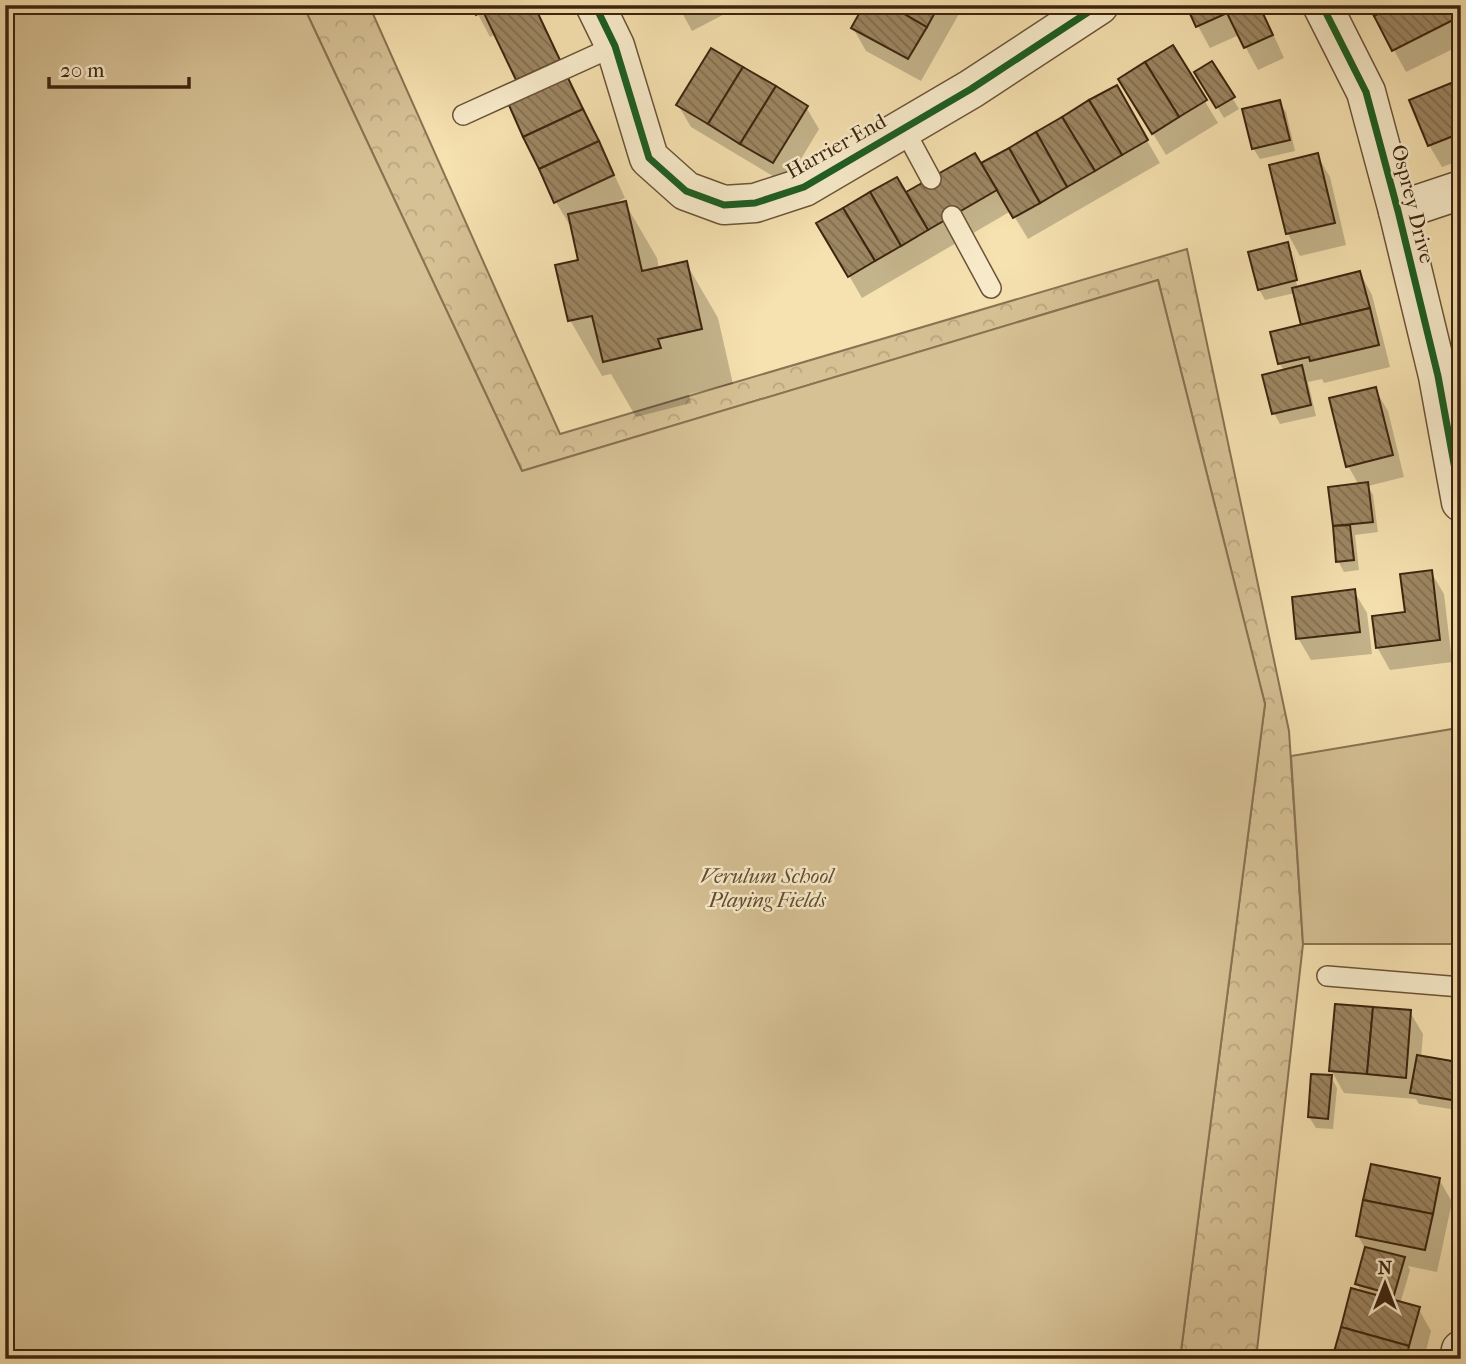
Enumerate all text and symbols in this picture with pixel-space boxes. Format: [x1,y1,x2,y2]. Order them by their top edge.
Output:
scale bar [49,46,189,90]
text: 20 m [60,58,105,82]
street label: Harrier End [782,108,891,183]
street label: Osprey Drive [1387,142,1439,266]
park label: Verulum School Playing Fields [701,864,836,912]
north arrow [1350,1248,1420,1318]
text: N [1378,1257,1393,1279]

